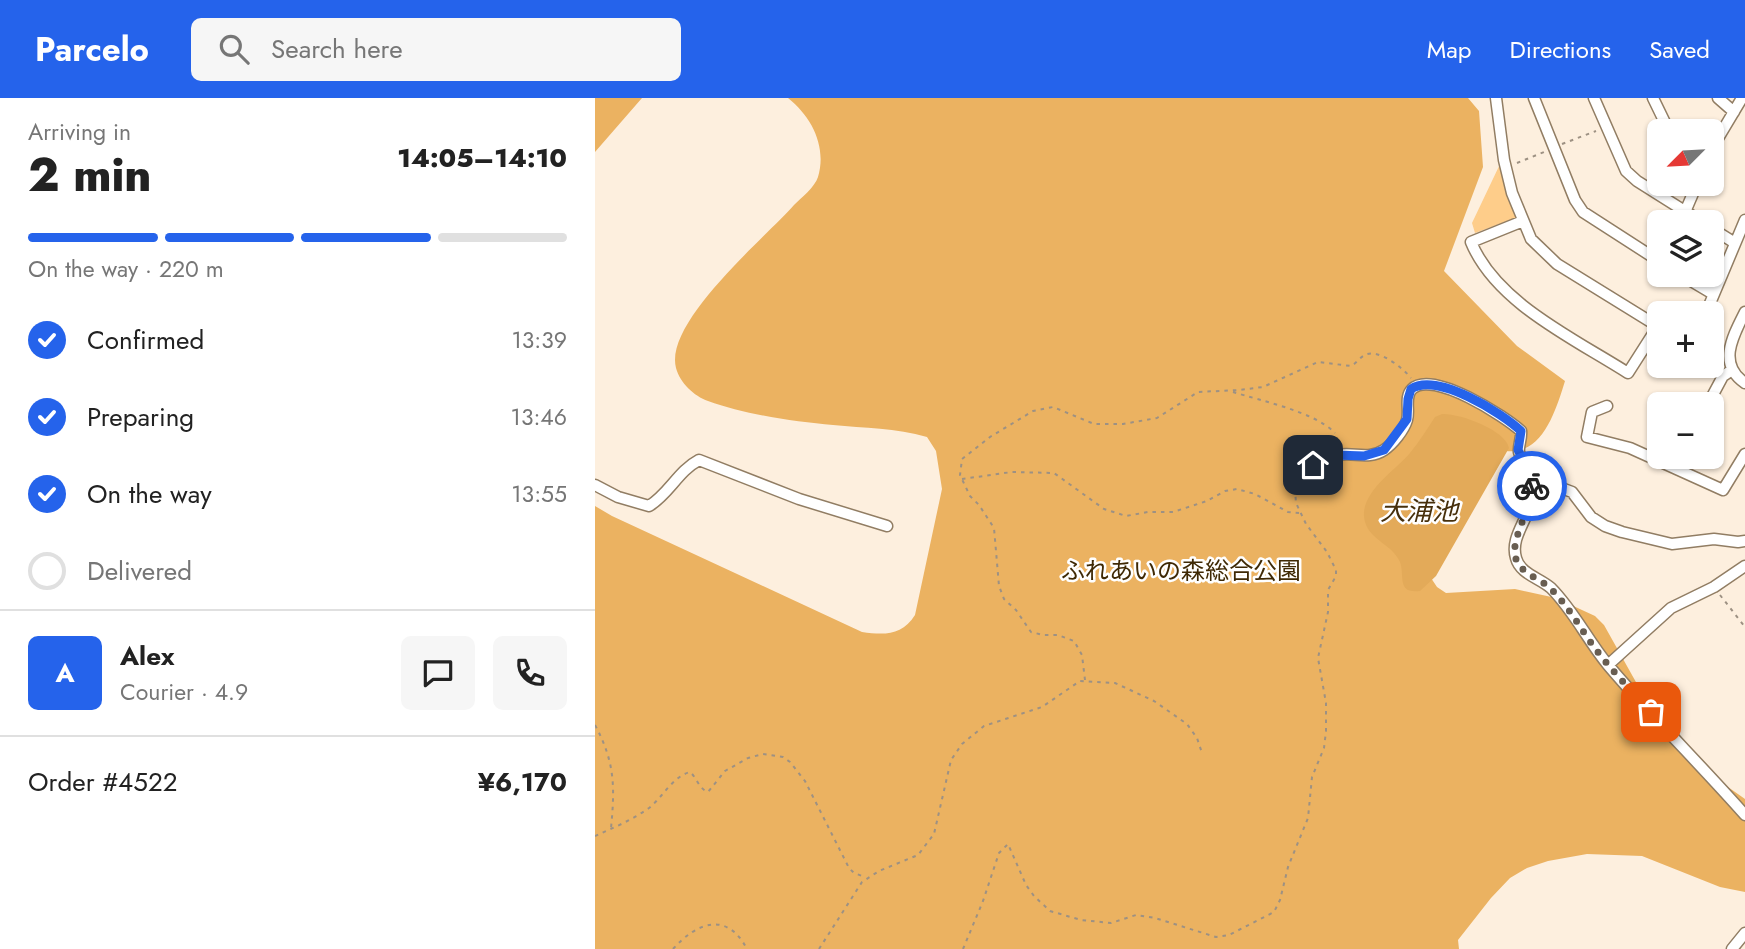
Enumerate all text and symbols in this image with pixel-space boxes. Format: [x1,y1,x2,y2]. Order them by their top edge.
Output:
search box [191,18,681,81]
text: Parcelo [35,26,149,73]
icon: search [215,30,253,68]
text: Search here [271,30,403,68]
text: Map [1427,32,1472,67]
text: Directions [1510,32,1611,67]
text: Saved [1649,32,1710,67]
text: Arriving in [28,115,131,149]
north arrow [1647,119,1724,196]
map controls [1647,119,1724,469]
text: 14:05–14:10 [397,139,567,177]
text: 2 min [28,142,152,208]
button: layers [1647,210,1724,287]
text: On the way · 220 m [28,252,224,286]
button: + [1647,301,1724,378]
icon: check [28,321,66,359]
text: Confirmed [87,321,204,359]
text: 13:39 [511,323,567,357]
button: − [1647,392,1724,469]
icon: check [28,398,66,436]
text: Preparing [87,398,194,436]
text: 13:46 [511,400,567,434]
pin [1283,435,1343,495]
icon: home [1294,446,1332,484]
courier [1497,451,1567,521]
icon: bike [1513,467,1551,505]
icon: check [28,475,66,513]
text: On the way [87,475,212,513]
text: 13:55 [511,477,567,511]
water label: 大浦池 [1380,492,1461,530]
text: Delivered [87,552,192,590]
park label: ふれあいの森総合公園 [1061,553,1301,588]
button: chat [401,636,475,710]
button: phone [493,636,567,710]
text: Alex [120,637,174,675]
text: A [55,654,75,692]
text: Courier · 4.9 [120,675,248,709]
pin [1621,682,1681,742]
icon: bag [1632,693,1670,731]
text: Order #4522 [28,763,178,801]
text: ¥6,170 [478,763,567,801]

